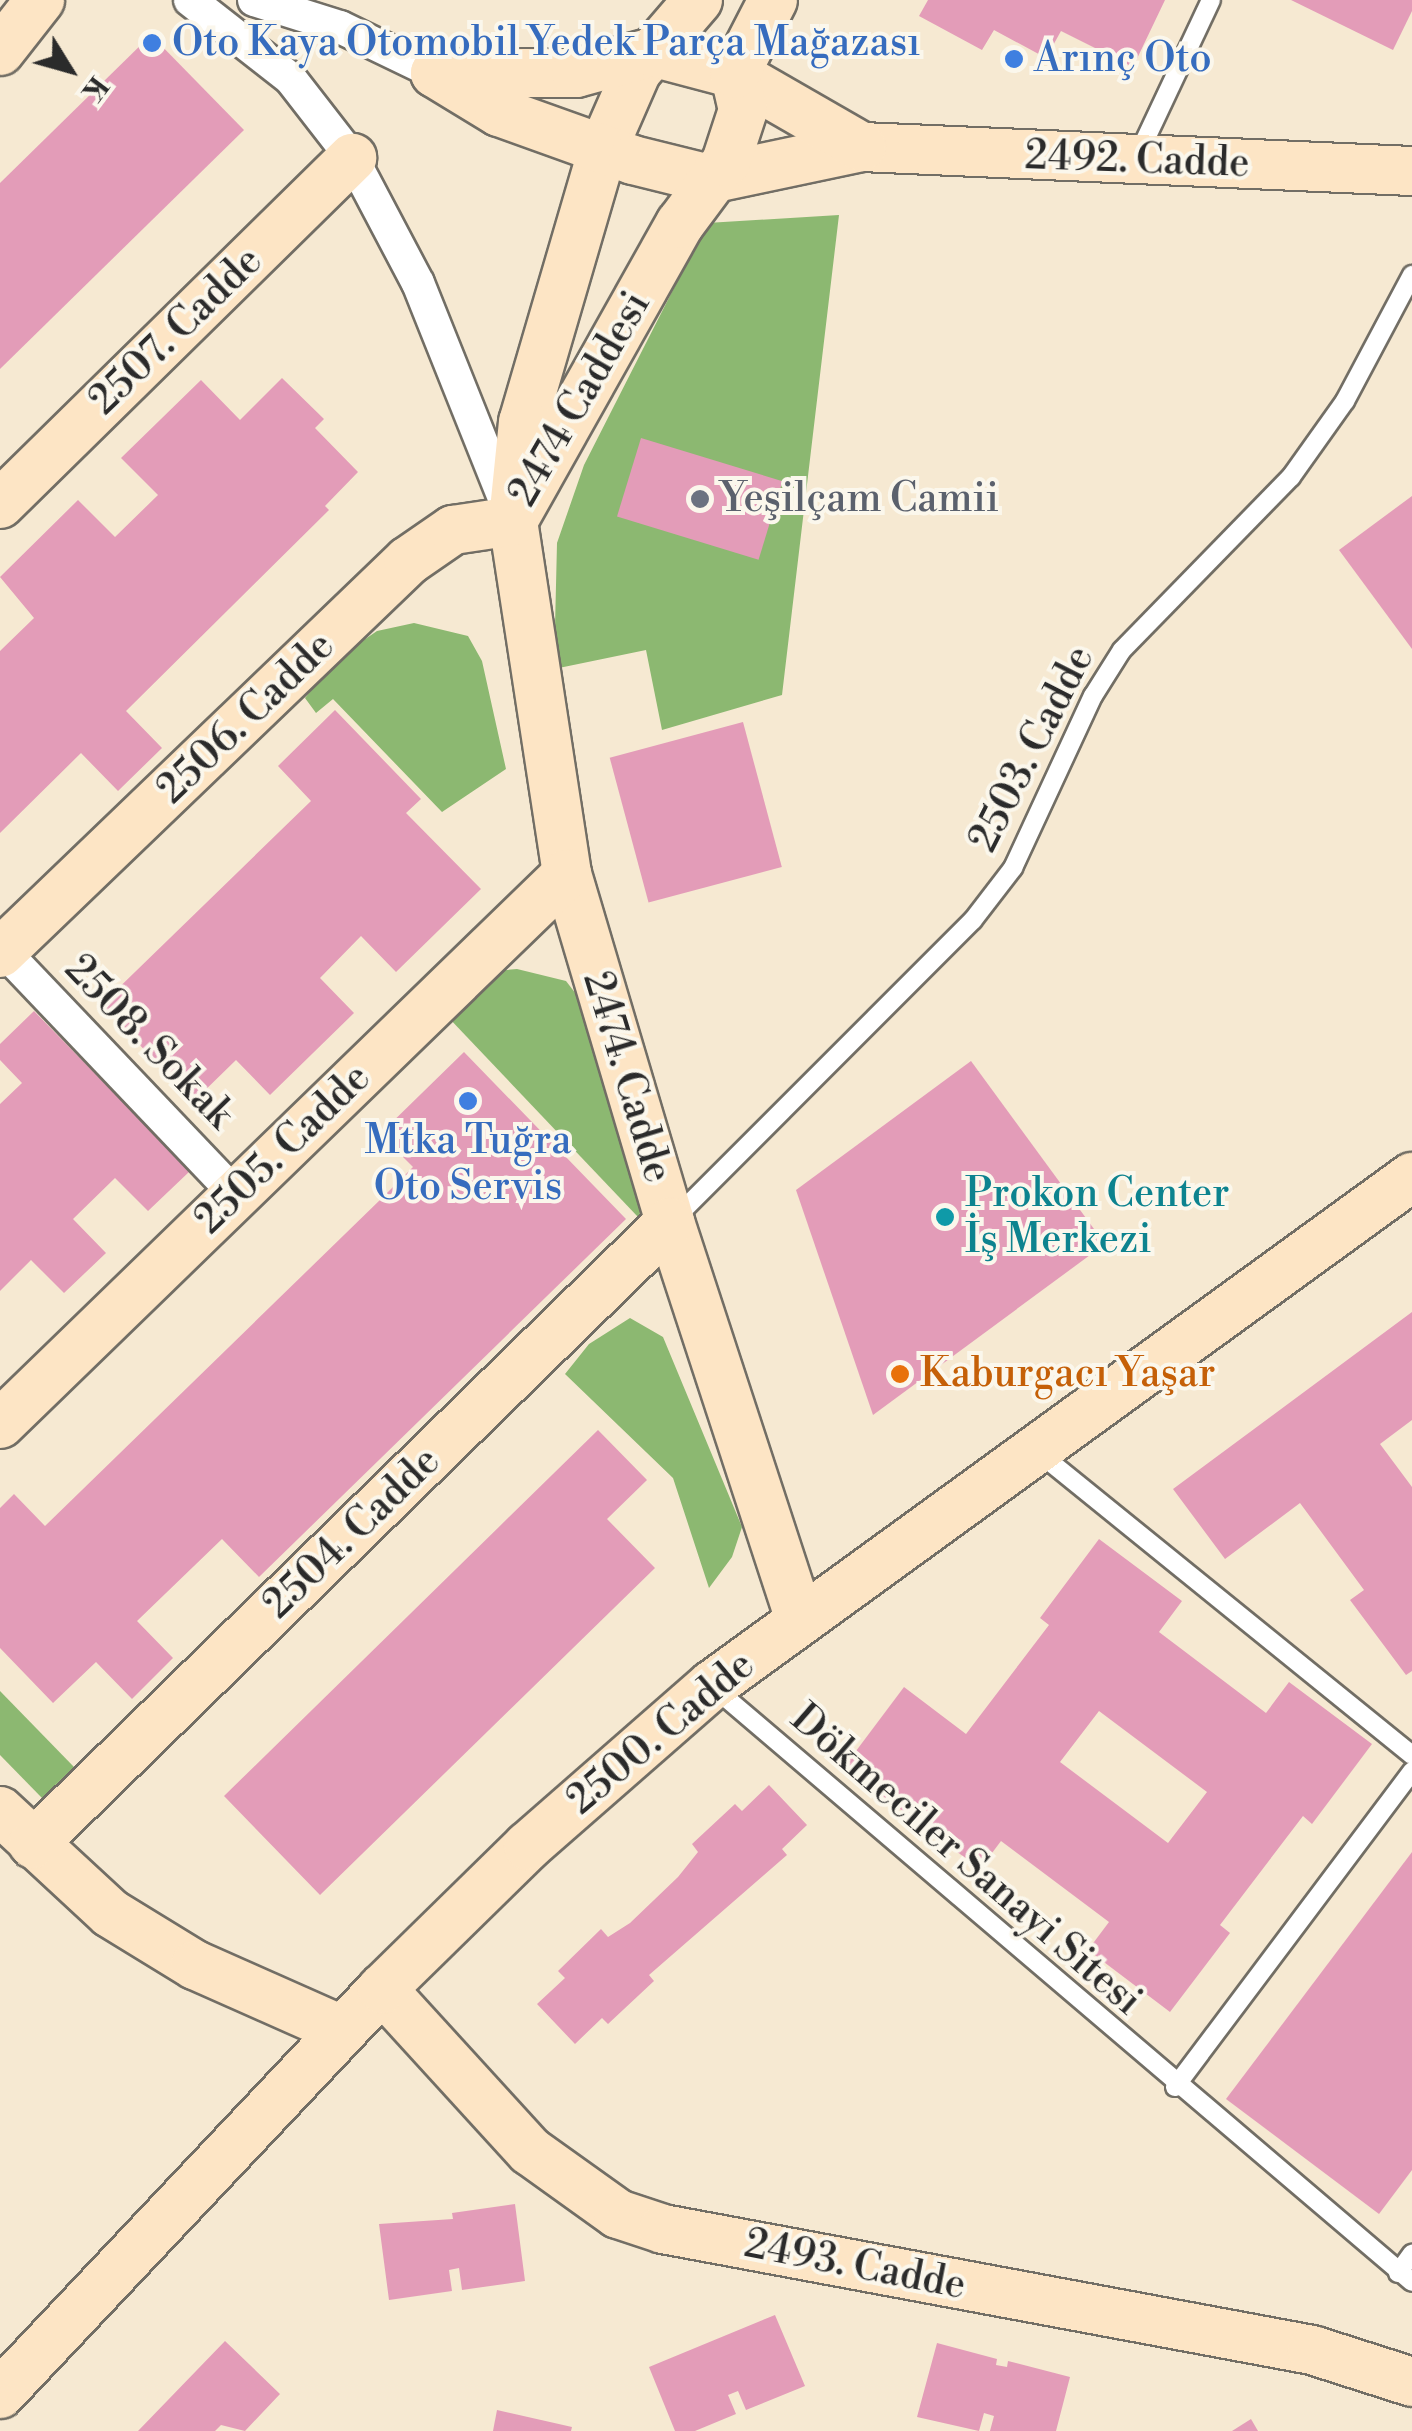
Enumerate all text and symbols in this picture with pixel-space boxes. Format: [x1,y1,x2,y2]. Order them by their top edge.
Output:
place label: Oto Kaya Otomobil Yedek Parça Mağazası [172,19,921,67]
north arrow [20,20,120,120]
marker: Oto Kaya Otomobil Yedek Parça Mağazası [141,32,163,54]
place label: Arınç Oto [1034,35,1212,83]
marker: Arınç Oto [1003,48,1025,70]
text: K [74,69,115,108]
street label: 2492. Cadde [1024,132,1250,188]
street label: 2507. Cadde [80,237,272,425]
street label: 2474 Caddesi [499,283,661,515]
place label: Yeşilçam Camii [720,475,999,523]
marker: Yeşilçam Camii [689,488,711,510]
street label: 2506. Cadde [148,622,344,814]
street label: 2503. Cadde [960,638,1104,860]
street label: 2508. Sokak [55,946,243,1138]
street label: 2474. Cadde [572,966,682,1188]
street label: 2505. Cadde [186,1054,380,1244]
marker: Mtka Tuğra Oto Servis [457,1090,479,1112]
place label: Mtka Tuğra Oto Servis [365,1117,571,1211]
place label: Prokon Center İş Merkezi [965,1170,1229,1264]
marker: Prokon Center İş Merkezi [934,1206,956,1228]
place label: Kaburgacı Yaşar [920,1350,1216,1398]
marker: Kaburgacı Yaşar [889,1363,911,1385]
street label: 2504. Cadde [254,1437,450,1629]
street label: 2500. Cadde [558,1641,764,1825]
street label: Dökmeciler Sanayi Sitesi [781,1695,1151,2025]
street label: 2493. Cadde [741,2220,969,2310]

